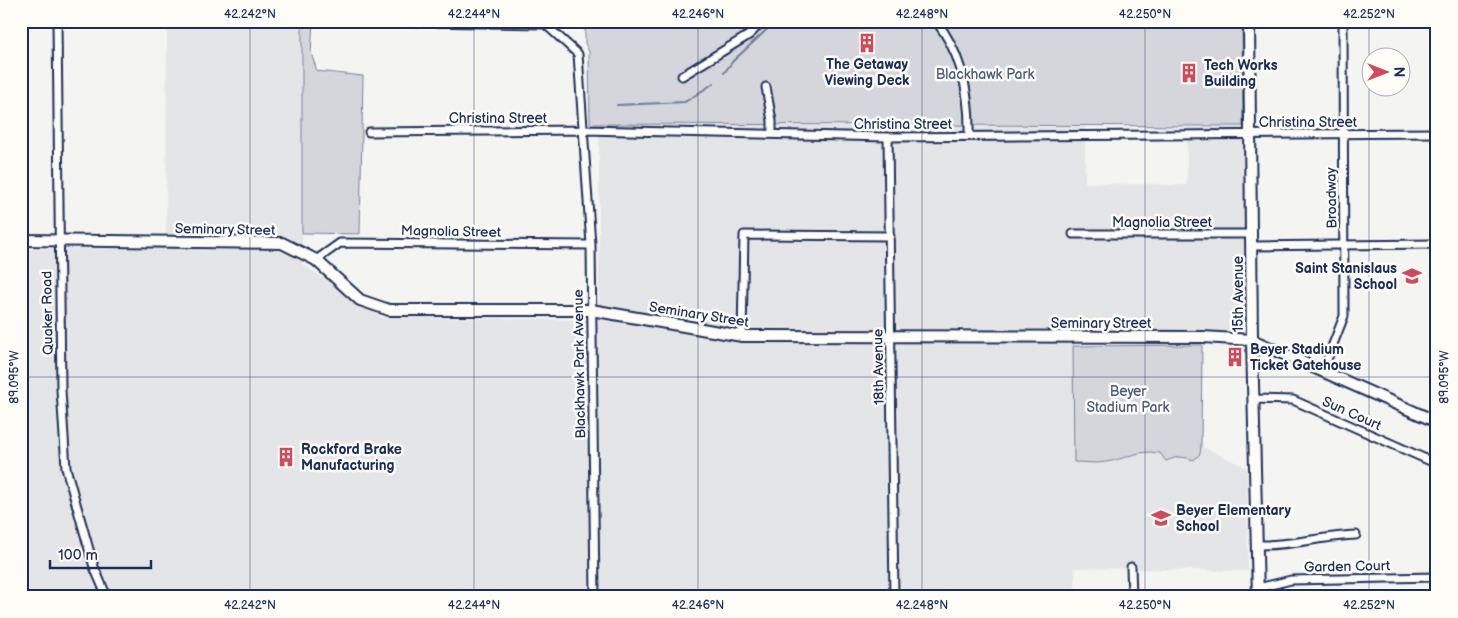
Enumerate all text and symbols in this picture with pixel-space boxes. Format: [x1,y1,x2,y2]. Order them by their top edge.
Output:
text: 42.242°N [224,7,276,22]
text: 42.244°N [448,7,500,22]
text: 42.246°N [672,7,724,22]
text: 42.248°N [896,7,948,22]
text: 42.250°N [1119,7,1171,22]
text: 42.252°N [1343,7,1395,22]
building icon: The Getaway Viewing Deck [856,32,878,54]
north arrow [1360,48,1410,98]
place label: The Getaway Viewing Deck [825,56,910,89]
place label: Tech Works Building [1204,57,1278,90]
building icon: Tech Works Building [1178,62,1200,84]
park label: Blackhawk Park [936,66,1034,83]
text: N [1390,67,1407,77]
street label: Christina Street [449,110,548,127]
street label: Christina Street [1259,114,1358,131]
street label: Christina Street [854,116,953,133]
street label: Broadway [1322,167,1341,229]
street label: Magnolia Street [1112,214,1213,231]
street label: Seminary Street [175,220,276,239]
street label: Magnolia Street [401,222,502,241]
street label: 15th Avenue [1230,256,1247,332]
place label: Saint Stanislaus School [1295,260,1397,293]
school or university icon: Saint Stanislaus School [1401,265,1423,287]
street label: Quaker Road [38,271,57,355]
street label: Blackhawk Park Avenue [570,289,589,439]
street label: Seminary Street [648,298,751,331]
street label: Seminary Street [1051,315,1152,332]
street label: 18th Avenue [869,329,888,405]
place label: Beyer Stadium Ticket Gatehouse [1250,341,1361,374]
building icon: Beyer Stadium Ticket Gatehouse [1224,346,1246,368]
text: 89.095°W [7,350,22,404]
text: 89.095°W [1437,350,1452,404]
park label: Beyer Stadium Park [1087,383,1170,416]
street label: Sun Court [1320,393,1385,434]
place label: Rockford Brake Manufacturing [301,441,402,474]
building icon: Rockford Brake Manufacturing [275,446,297,468]
place label: Beyer Elementary School [1176,502,1291,535]
school or university icon: Beyer Elementary School [1150,507,1172,529]
scale bar [50,538,151,570]
text: 100 m [58,546,98,565]
street label: Garden Court [1304,557,1391,576]
text: 42.242°N [224,598,276,613]
text: 42.244°N [448,598,500,613]
text: 42.246°N [672,598,724,613]
text: 42.248°N [896,598,948,613]
text: 42.250°N [1119,598,1171,613]
text: 42.252°N [1343,598,1395,613]

